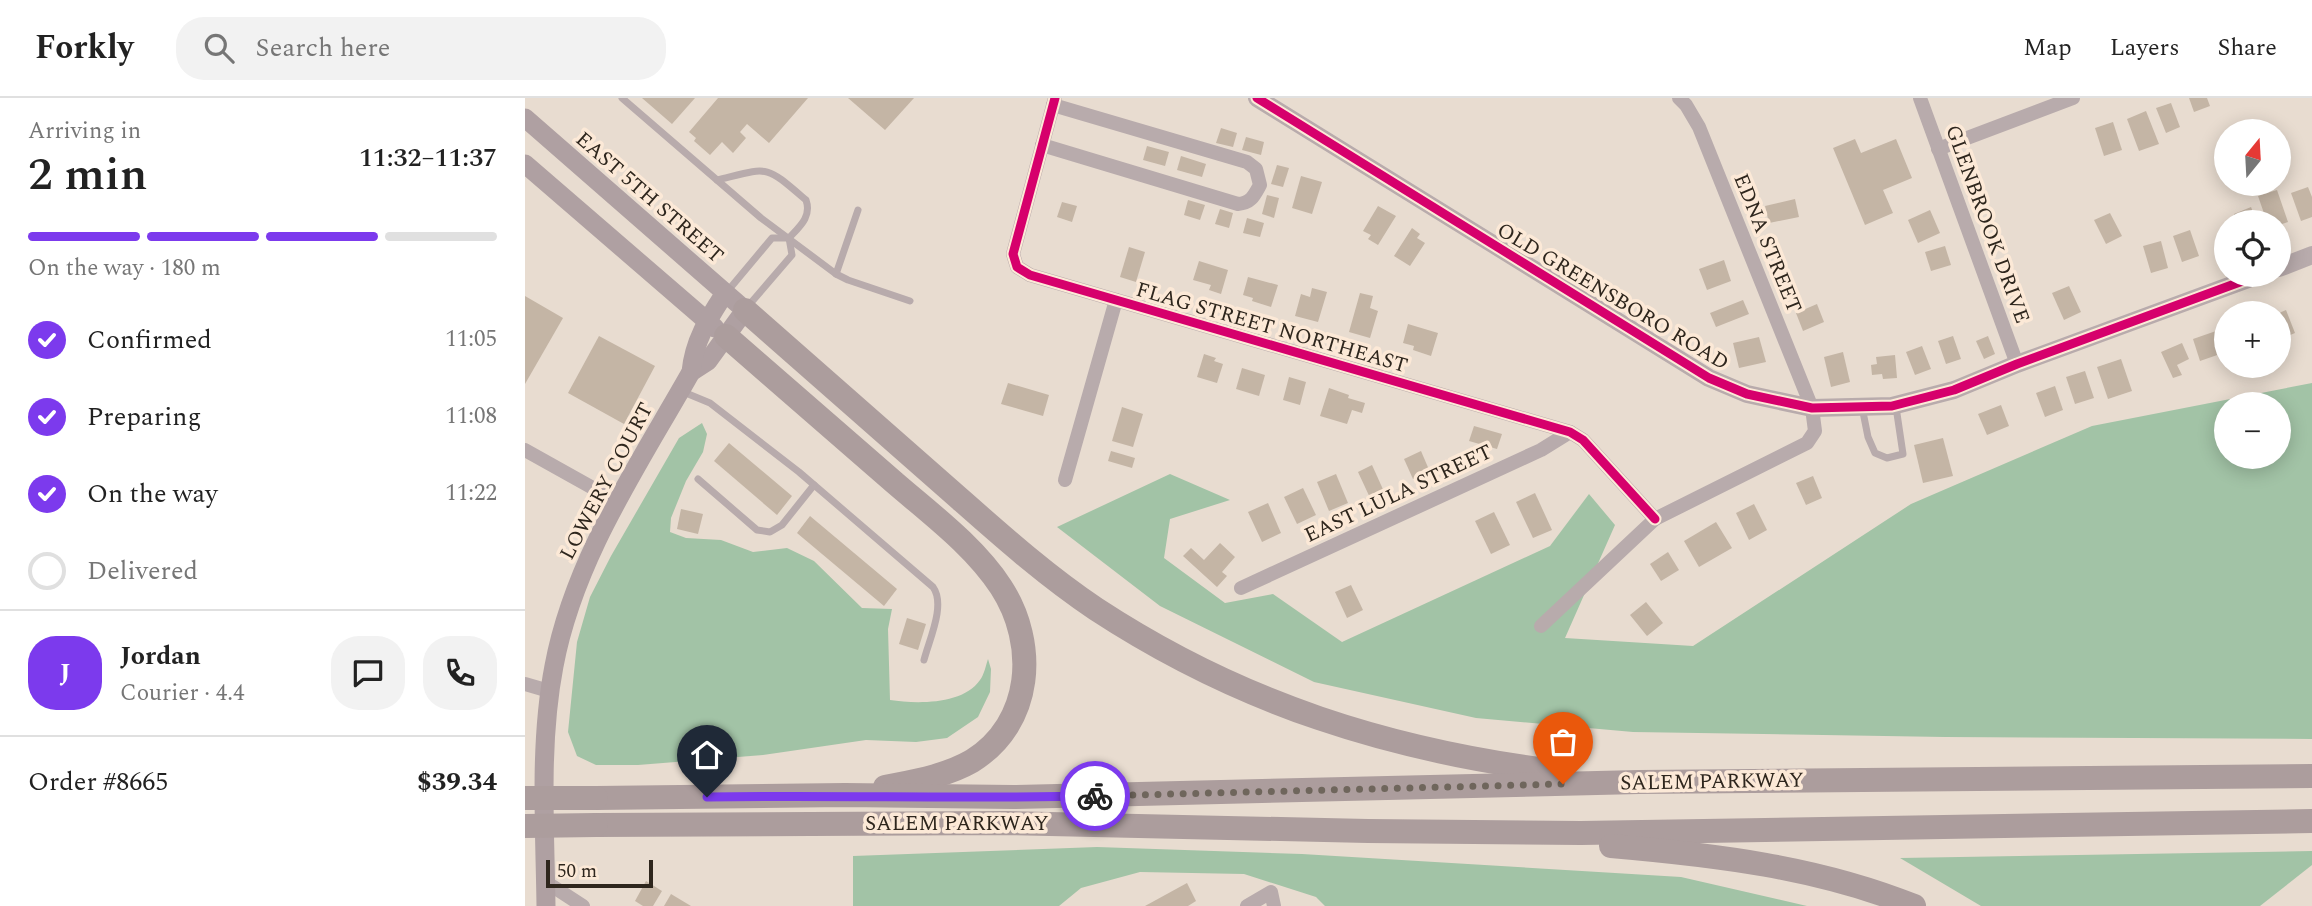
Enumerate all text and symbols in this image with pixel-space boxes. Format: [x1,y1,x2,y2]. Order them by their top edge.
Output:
search box [176,17,666,80]
text: Forkly [35,23,134,73]
text: Search here [256,28,390,68]
icon: search [200,29,238,67]
text: Map [2023,30,2072,66]
text: Layers [2110,30,2180,66]
text: Share [2218,30,2277,66]
text: Arriving in [28,114,141,149]
north arrow [2214,119,2291,196]
map controls [2214,119,2291,469]
street label: GLENBROOK DRIVE [1936,121,2038,328]
street label: EAST 5TH STREET [568,124,731,271]
text: 11:32–11:37 [359,138,497,178]
text: 2 min [28,140,147,210]
street label: EDNA STREET [1725,169,1810,318]
button: locate [2214,210,2291,287]
street label: OLD GREENSBORO ROAD [1490,215,1735,379]
text: On the way · 180 m [28,251,221,286]
street label: FLAG STREET NORTHEAST [1132,274,1411,382]
button: + [2214,301,2291,378]
text: Confirmed [87,320,212,360]
icon: check [28,321,66,359]
text: 11:05 [445,322,497,357]
button: − [2214,392,2291,469]
text: Preparing [87,397,201,437]
street label: LOWERY COURT [552,397,662,566]
icon: check [28,398,66,436]
text: 11:08 [445,399,497,434]
street label: EAST LULA STREET [1299,436,1498,552]
text: On the way [87,474,218,514]
icon: check [28,475,66,513]
text: 11:22 [445,476,497,511]
text: Delivered [87,551,198,591]
text: Jordan [120,636,201,676]
button: chat [331,636,405,710]
button: phone [423,636,497,710]
text: J [59,653,71,693]
text: Courier · 4.4 [120,676,245,711]
pin [1533,712,1593,784]
icon: bag [1544,723,1582,761]
pin [677,725,737,797]
icon: home [688,736,726,774]
courier [1060,761,1130,831]
text: Order #8665 [28,762,168,802]
text: $39.34 [417,762,497,802]
street label: SALEM PARKWAY [1620,764,1804,800]
icon: bike [1076,777,1114,815]
street label: SALEM PARKWAY [865,808,1049,840]
scale bar [546,857,653,889]
text: 50 m [557,857,597,886]

